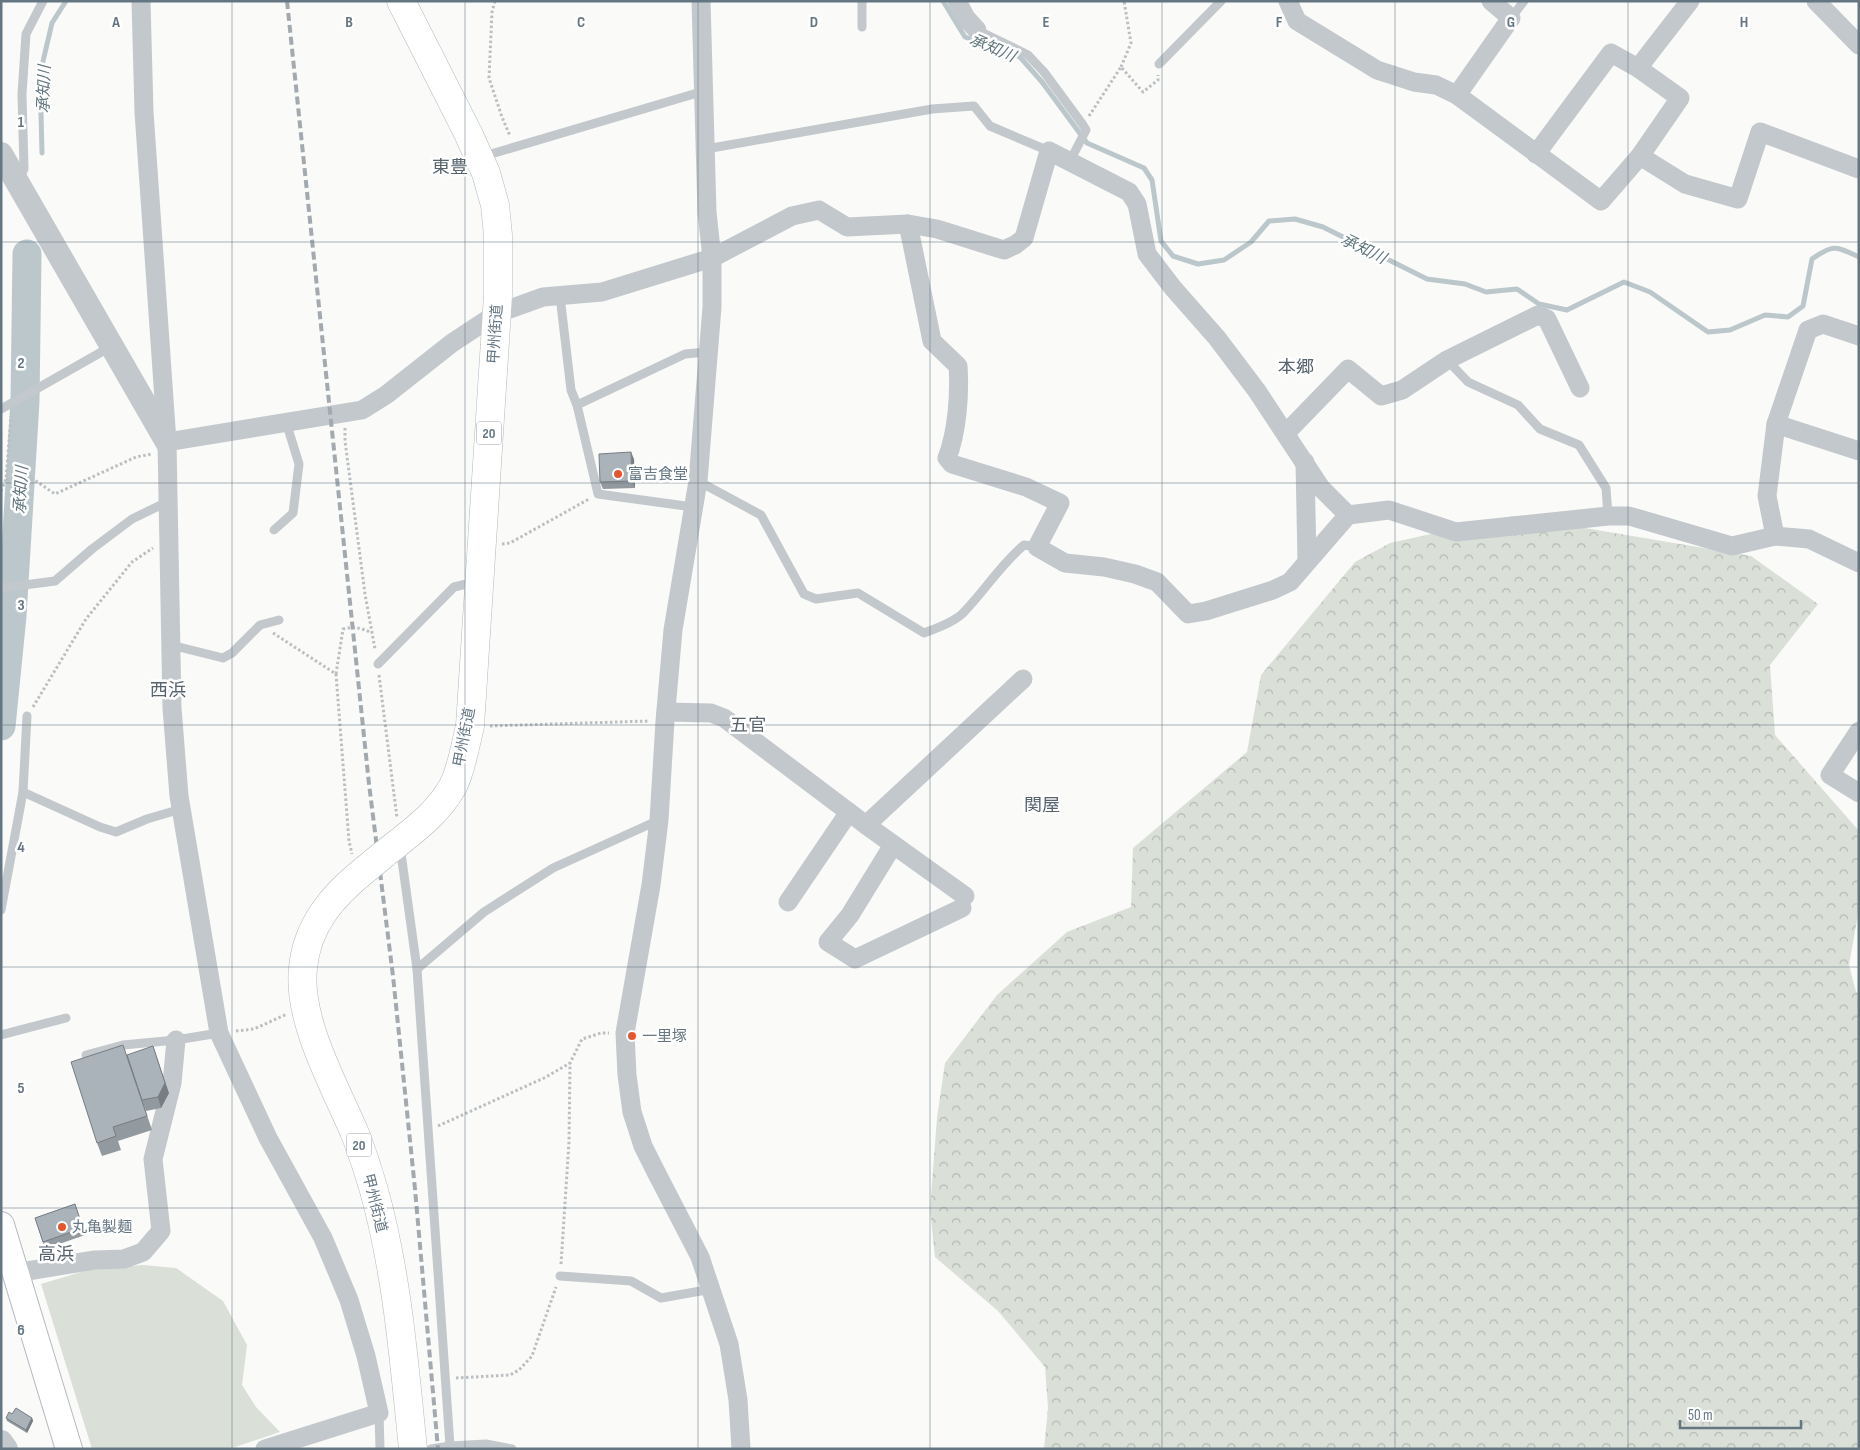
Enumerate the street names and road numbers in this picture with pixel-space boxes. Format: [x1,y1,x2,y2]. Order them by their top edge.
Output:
street label: 甲州街道 [484,303,507,365]
road number: 20 [476,422,502,444]
street label: 甲州街道 [449,706,480,768]
road number: 20 [346,1134,372,1156]
street label: 甲州街道 [358,1172,391,1235]

